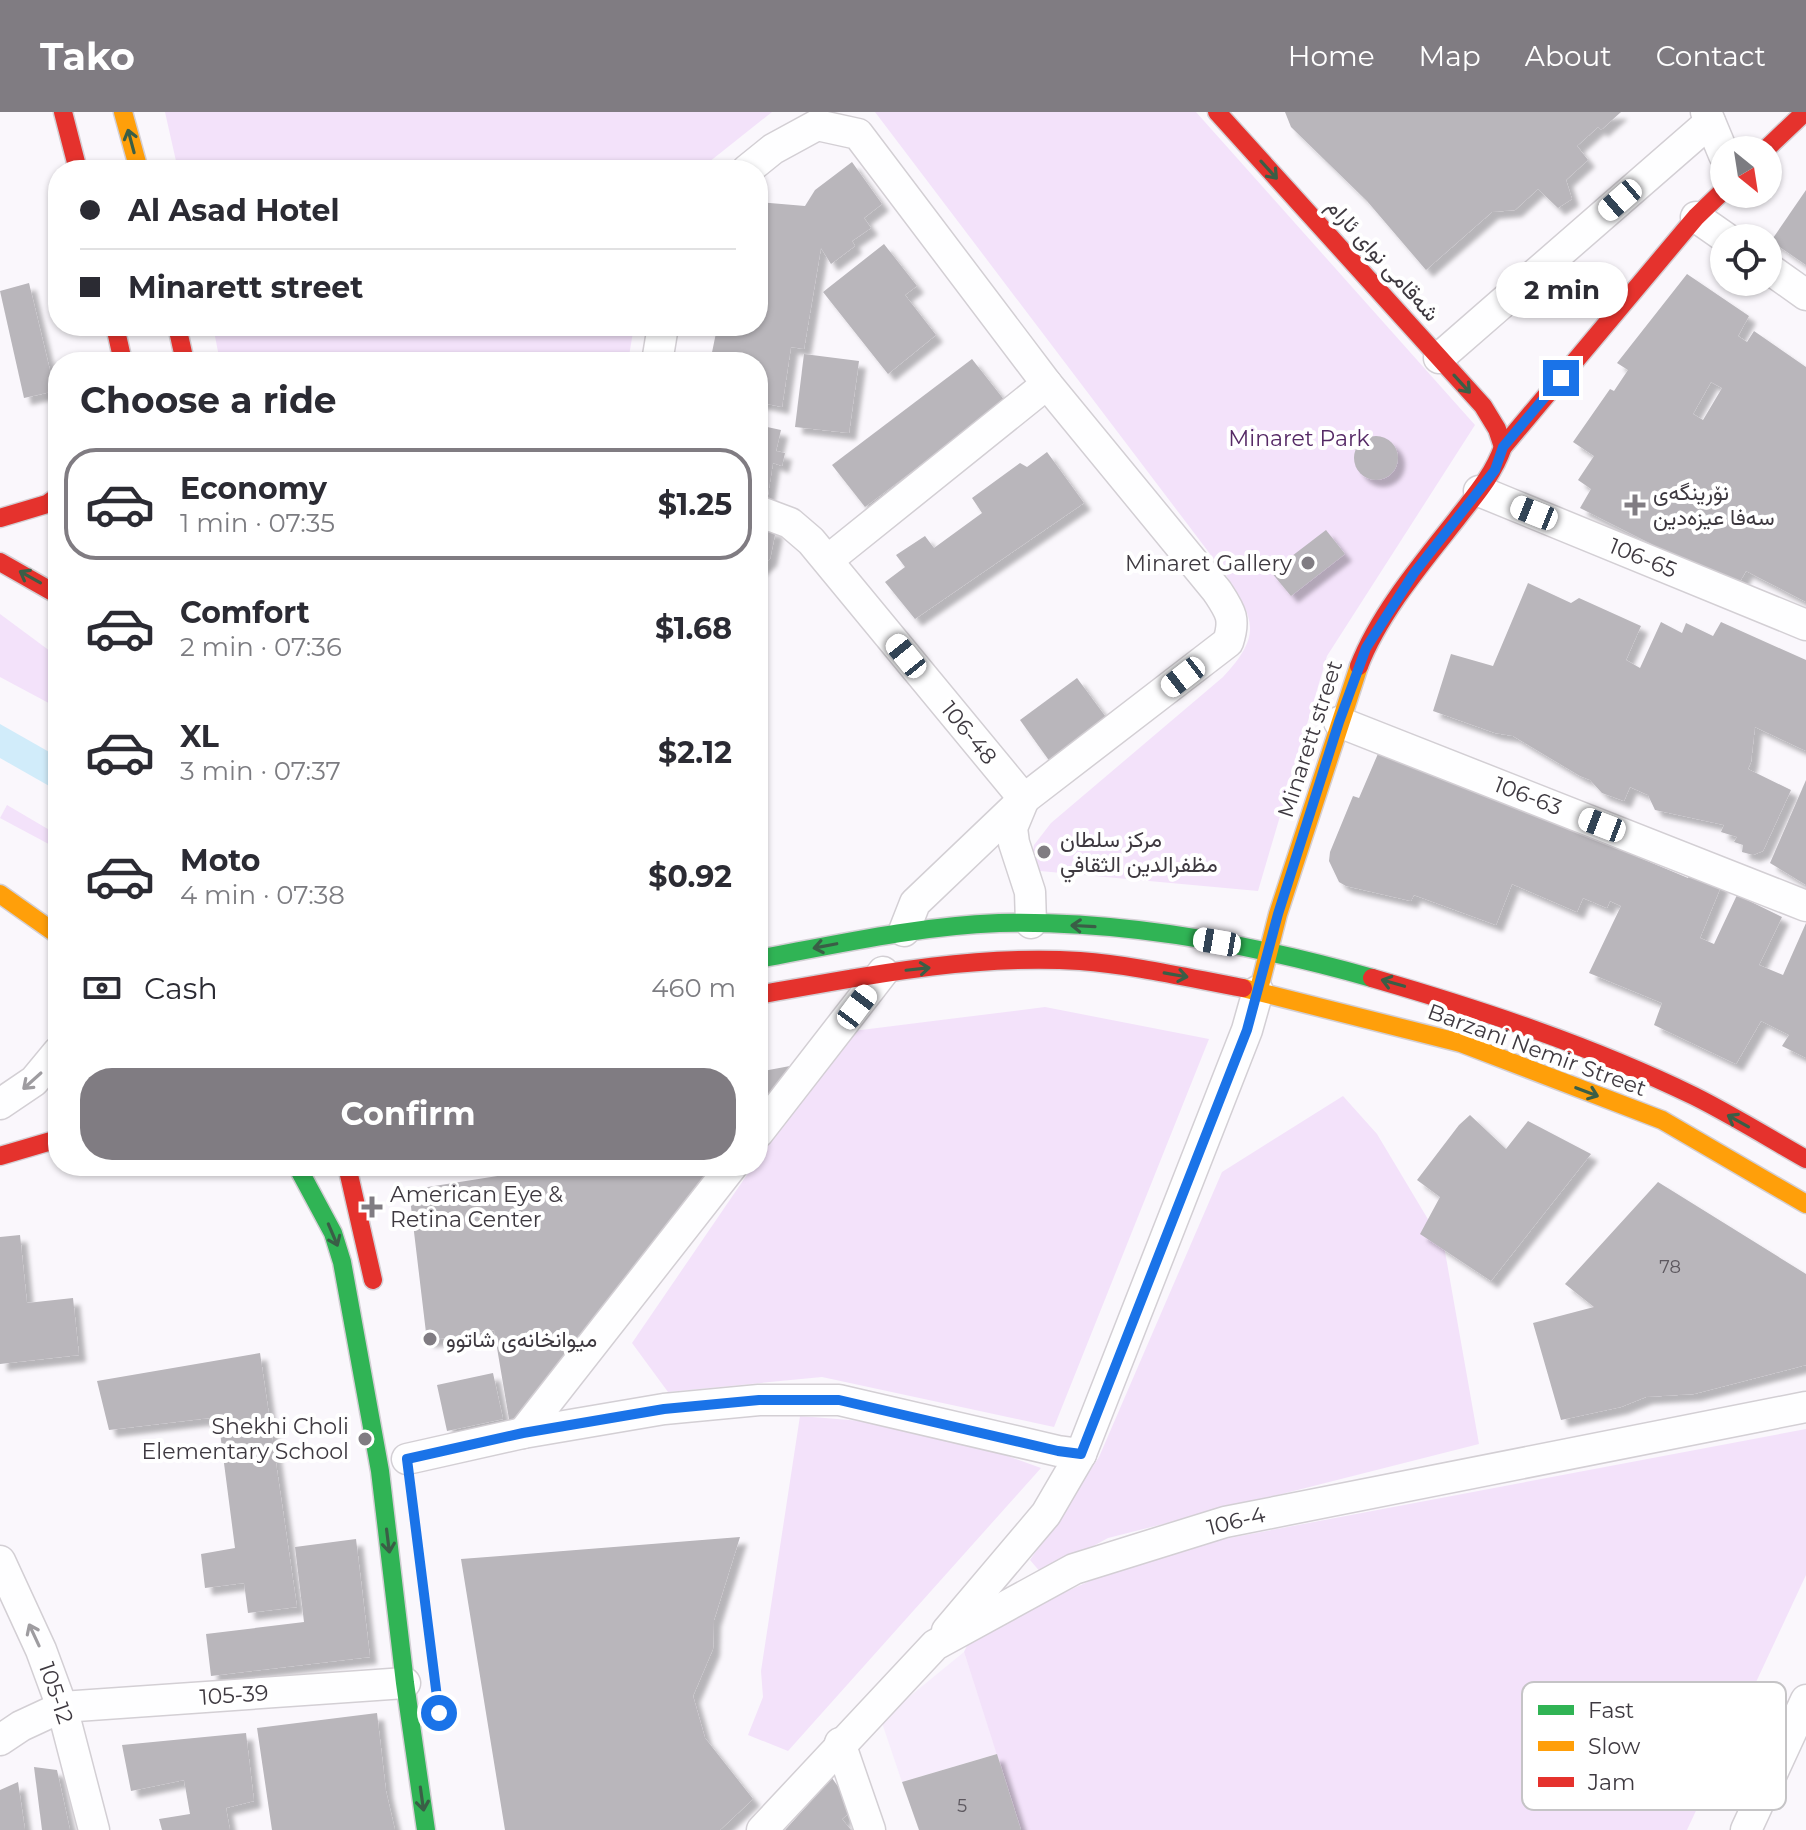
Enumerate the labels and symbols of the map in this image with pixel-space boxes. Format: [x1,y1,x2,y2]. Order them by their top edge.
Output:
one-way arrow [123,129,138,154]
north arrow [1710,136,1782,208]
one-way arrow [1260,160,1279,180]
car [1594,175,1646,225]
street label: شەقامی نوای ئارام [1320,193,1445,328]
callout: 2 min [1495,262,1627,318]
route end [1543,360,1579,396]
one-way arrow [1453,373,1471,393]
park label: Minaret Park [1228,425,1371,452]
place label: نۆرینگەی سەفا عیزەدین [1653,479,1775,531]
car [1507,493,1561,533]
marker: نۆرینگەی سەفا عیزەدین [1624,494,1646,516]
street label: 106-65 [1605,532,1681,584]
place label: Minaret Gallery [1125,550,1292,577]
marker: Minaret Gallery [1299,554,1317,572]
one-way arrow [19,569,42,585]
car [882,630,930,682]
car [1157,653,1209,701]
street label: Minarett street [1272,657,1348,821]
street label: 106-48 [935,696,1003,770]
street label: 106-63 [1490,771,1566,821]
car [1575,805,1629,845]
place label: مركز سلطان مظفرالدين الثقافي [1060,826,1218,883]
marker: مركز سلطان مظفرالدين الثقافي [1035,843,1053,861]
one-way arrow [1070,918,1097,933]
car [1191,926,1243,958]
one-way arrow [813,939,838,954]
one-way arrow [904,961,931,976]
one-way arrow [1163,969,1189,984]
one-way arrow [1381,975,1407,990]
car [833,981,881,1033]
street label: Barzani Nemir Street [1424,998,1650,1102]
one-way arrow [23,1072,43,1090]
one-way arrow [1574,1085,1599,1100]
one-way arrow [1727,1113,1750,1129]
place label: American Eye & Retina Center [390,1181,563,1233]
marker: American Eye & Retina Center [361,1196,383,1218]
one-way arrow [327,1222,342,1247]
house number: 78 [1659,1256,1681,1278]
place label: میوانخانەی شاتوو [446,1326,597,1353]
marker: میوانخانەی شاتوو [421,1330,439,1348]
place label: Shekhi Choli Elementary School [142,1413,349,1465]
marker: Shekhi Choli Elementary School [356,1430,374,1448]
street label: 106-4 [1204,1501,1268,1541]
one-way arrow [381,1527,396,1554]
one-way arrow [26,1623,41,1647]
street label: 105-12 [33,1659,79,1727]
street label: 105-39 [199,1679,269,1711]
legend [1522,1682,1786,1810]
route start [421,1695,457,1731]
text: Fast [1588,1697,1634,1724]
text: Slow [1588,1733,1641,1760]
text: Jam [1587,1769,1635,1796]
one-way arrow [415,1786,430,1811]
house number: 5 [957,1795,967,1817]

